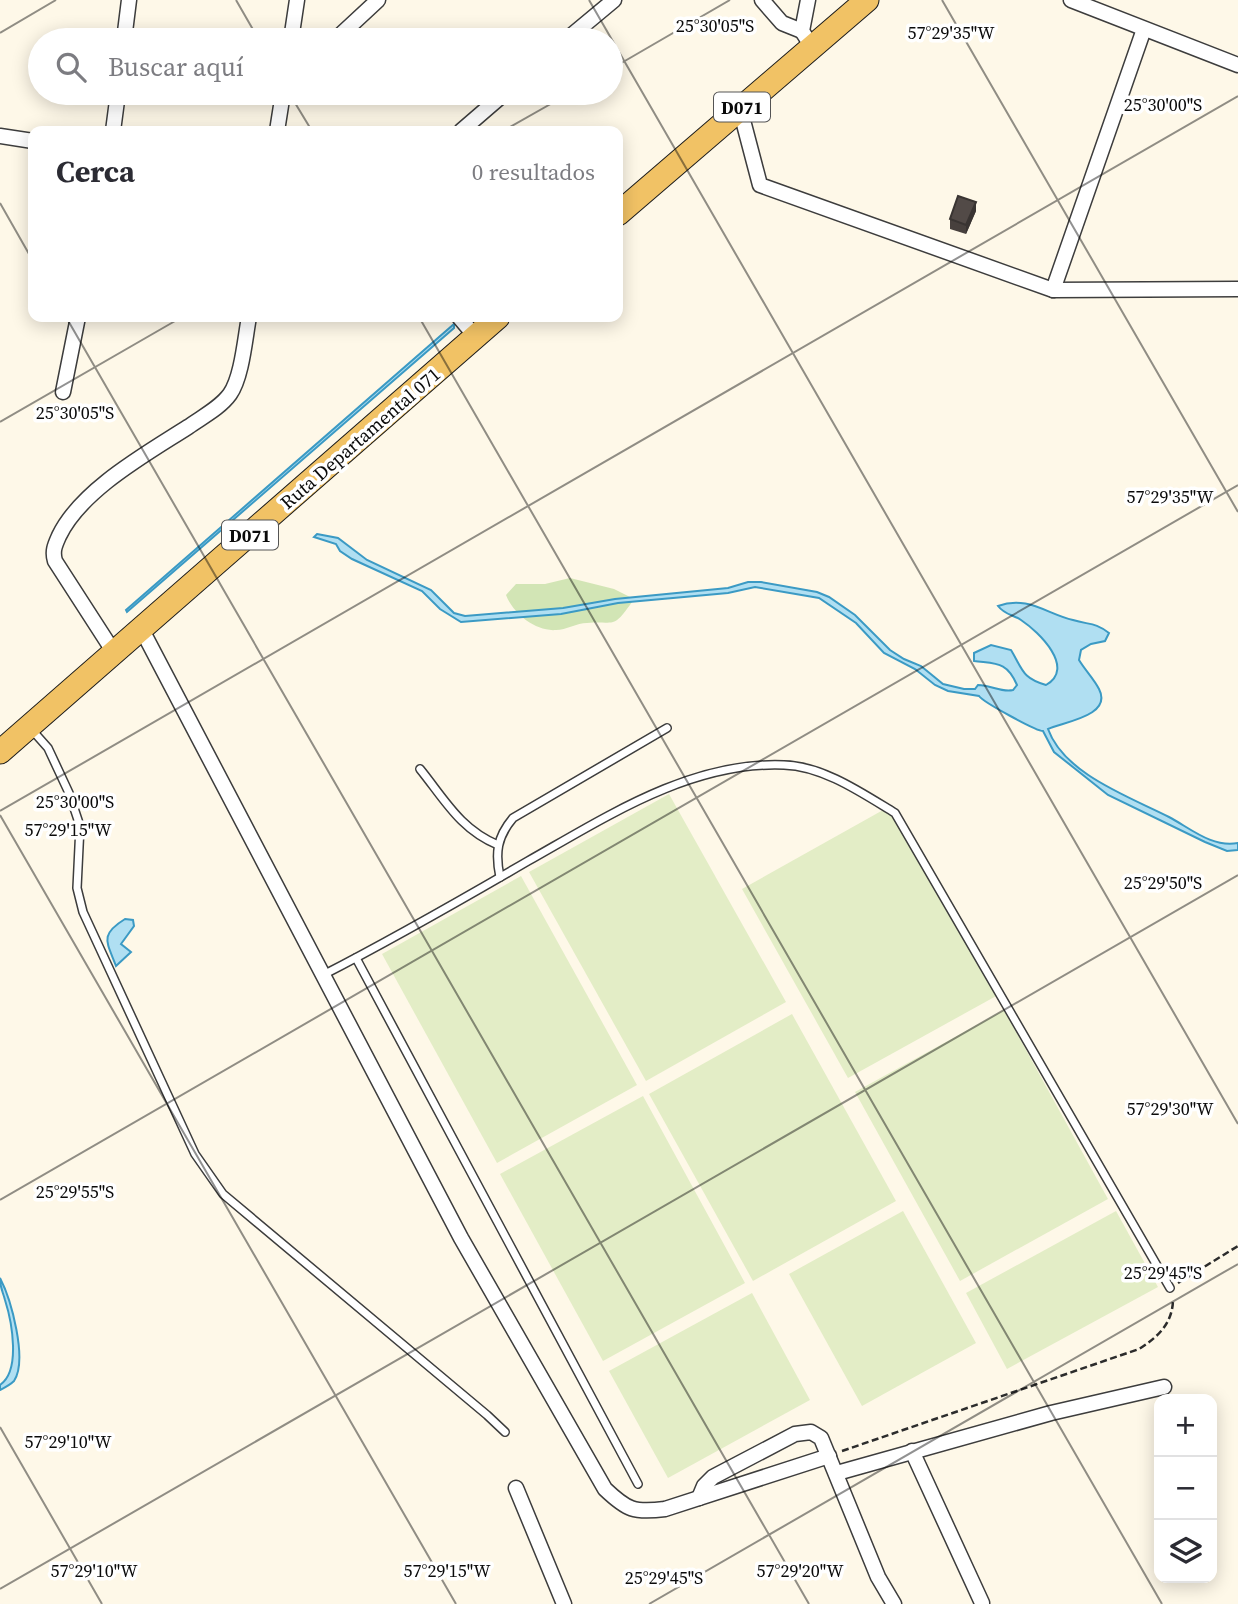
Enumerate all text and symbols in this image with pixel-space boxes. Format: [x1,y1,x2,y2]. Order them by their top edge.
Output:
text: 25°30'05"S [676,13,754,38]
text: 57°29'35"W [908,20,995,45]
search box [28,28,623,105]
icon: search [52,48,90,86]
text: Buscar aquí [108,49,244,85]
road number: D071 [714,92,770,122]
text: 25°30'00"S [1124,92,1202,117]
text: Cerca [56,151,135,192]
text: 0 resultados [472,156,595,188]
street label: Ruta Departamental 071 [275,361,445,515]
text: 25°30'05"S [36,400,114,425]
text: 57°29'35"W [1127,484,1214,509]
road number: D071 [222,520,278,550]
text: 25°30'00"S [36,789,114,814]
text: 57°29'15"W [25,817,112,842]
text: 25°29'50"S [1124,870,1202,895]
text: 57°29'30"W [1127,1096,1214,1121]
text: 25°29'55"S [36,1179,114,1204]
text: 25°29'45"S [1124,1260,1202,1285]
map controls [1154,1394,1217,1583]
button: + [1154,1394,1217,1457]
text: 57°29'10"W [25,1429,112,1454]
button: − [1154,1457,1217,1520]
button: layers [1154,1520,1217,1583]
text: 57°29'10"W [51,1558,138,1583]
text: 57°29'15"W [404,1558,491,1583]
text: 57°29'20"W [757,1558,844,1583]
text: 25°29'45"S [625,1565,703,1590]

